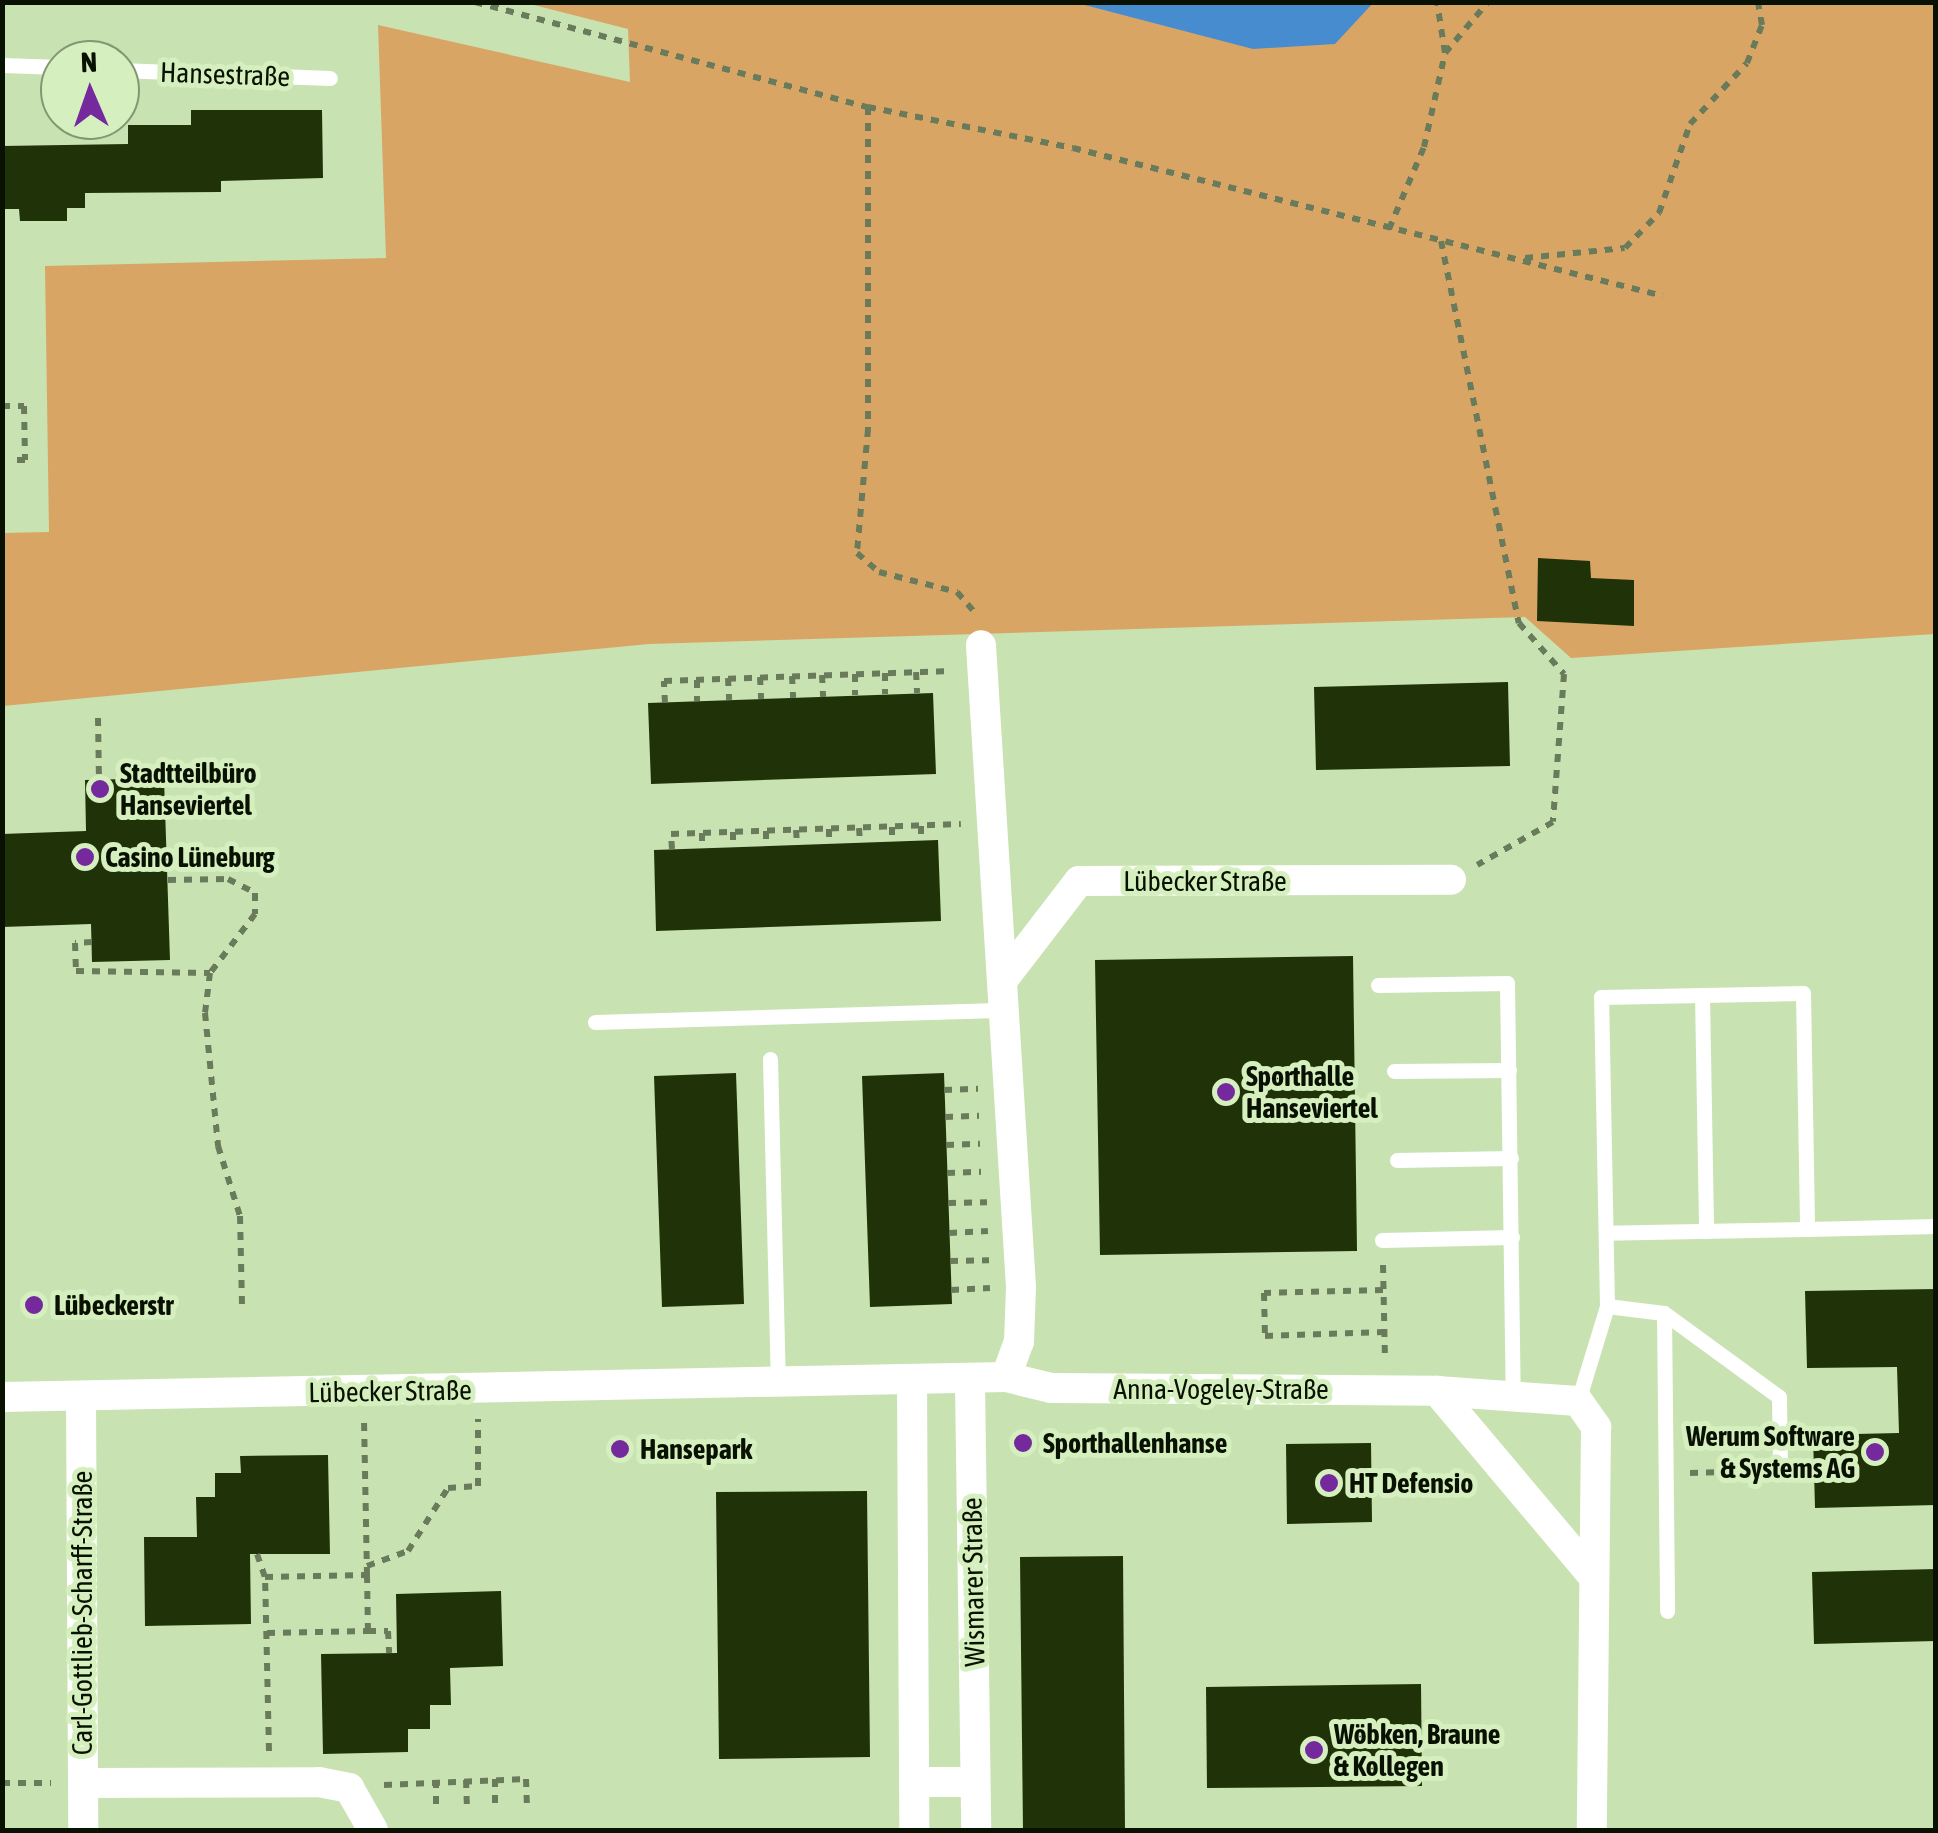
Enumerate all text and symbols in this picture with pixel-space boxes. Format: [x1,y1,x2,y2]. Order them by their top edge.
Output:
north arrow [40,40,140,140]
text: N [80,46,98,78]
street label: Hansestraße [159,55,291,93]
place label: Stadtteilbüro Hanseviertel [120,756,257,822]
marker: Stadtteilbüro Hanseviertel [89,778,111,800]
place label: Casino Lüneburg [105,840,274,874]
marker: Casino Lüneburg [74,846,96,868]
street label: Lübecker Straße [1123,864,1287,898]
place label: Sporthalle Hanseviertel [1246,1059,1378,1125]
marker: Sporthalle Hanseviertel [1215,1081,1237,1103]
place label: Lübeckerstr [54,1288,174,1322]
marker: Lübeckerstr [23,1294,45,1316]
street label: Anna-Vogeley-Straße [1113,1372,1329,1406]
street label: Lübecker Straße [308,1373,472,1409]
place label: Werum Software & Systems AG [1686,1419,1855,1485]
place label: Sporthallenhanse [1043,1426,1227,1460]
place label: Hansepark [640,1432,752,1466]
marker: Sporthallenhanse [1012,1432,1034,1454]
marker: Hansepark [609,1438,631,1460]
marker: Werum Software & Systems AG [1864,1441,1886,1463]
place label: HT Defensio [1349,1466,1473,1500]
street label: Carl-Gottlieb-Scharff-Straße [65,1471,99,1755]
marker: HT Defensio [1318,1472,1340,1494]
street label: Wismarer Straße [955,1497,991,1667]
place label: Wöbken, Braune & Kollegen [1334,1717,1501,1783]
marker: Wöbken, Braune & Kollegen [1303,1739,1325,1761]

